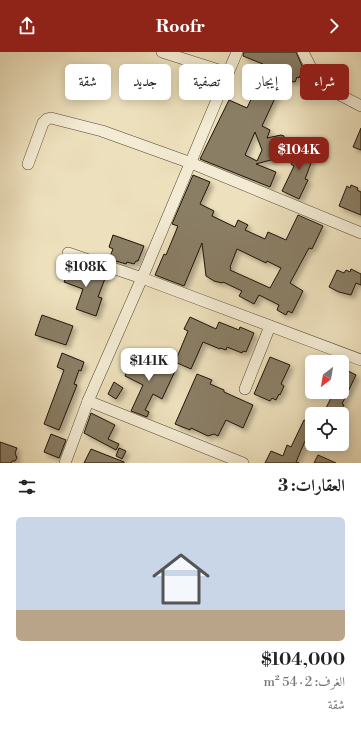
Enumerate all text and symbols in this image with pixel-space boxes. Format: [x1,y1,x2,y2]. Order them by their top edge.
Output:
icon: share [16,15,38,37]
text: Roofr [156,15,205,38]
icon: forward [323,15,345,37]
chip: شقة [65,64,111,100]
chip: جديد [119,64,171,100]
chip: تصفية [179,64,234,100]
chip: إيجار [242,64,292,100]
chip: شراء [300,64,349,100]
pin: $104K [271,137,327,171]
text: $104K [278,142,320,158]
pin: $108K [58,254,114,288]
text: $108K [65,259,107,275]
pin: $141K [121,348,177,382]
text: $141K [130,353,168,369]
north arrow [305,355,349,399]
map controls [305,355,349,451]
button: locate [305,407,349,451]
text: العقارات: 3 [278,475,345,497]
icon: filters [16,476,38,498]
icon: home [145,543,217,615]
text: $104,000 [261,649,345,671]
text: الغرف: 2 · 54 m² [264,674,345,690]
text: شقة [328,697,345,713]

